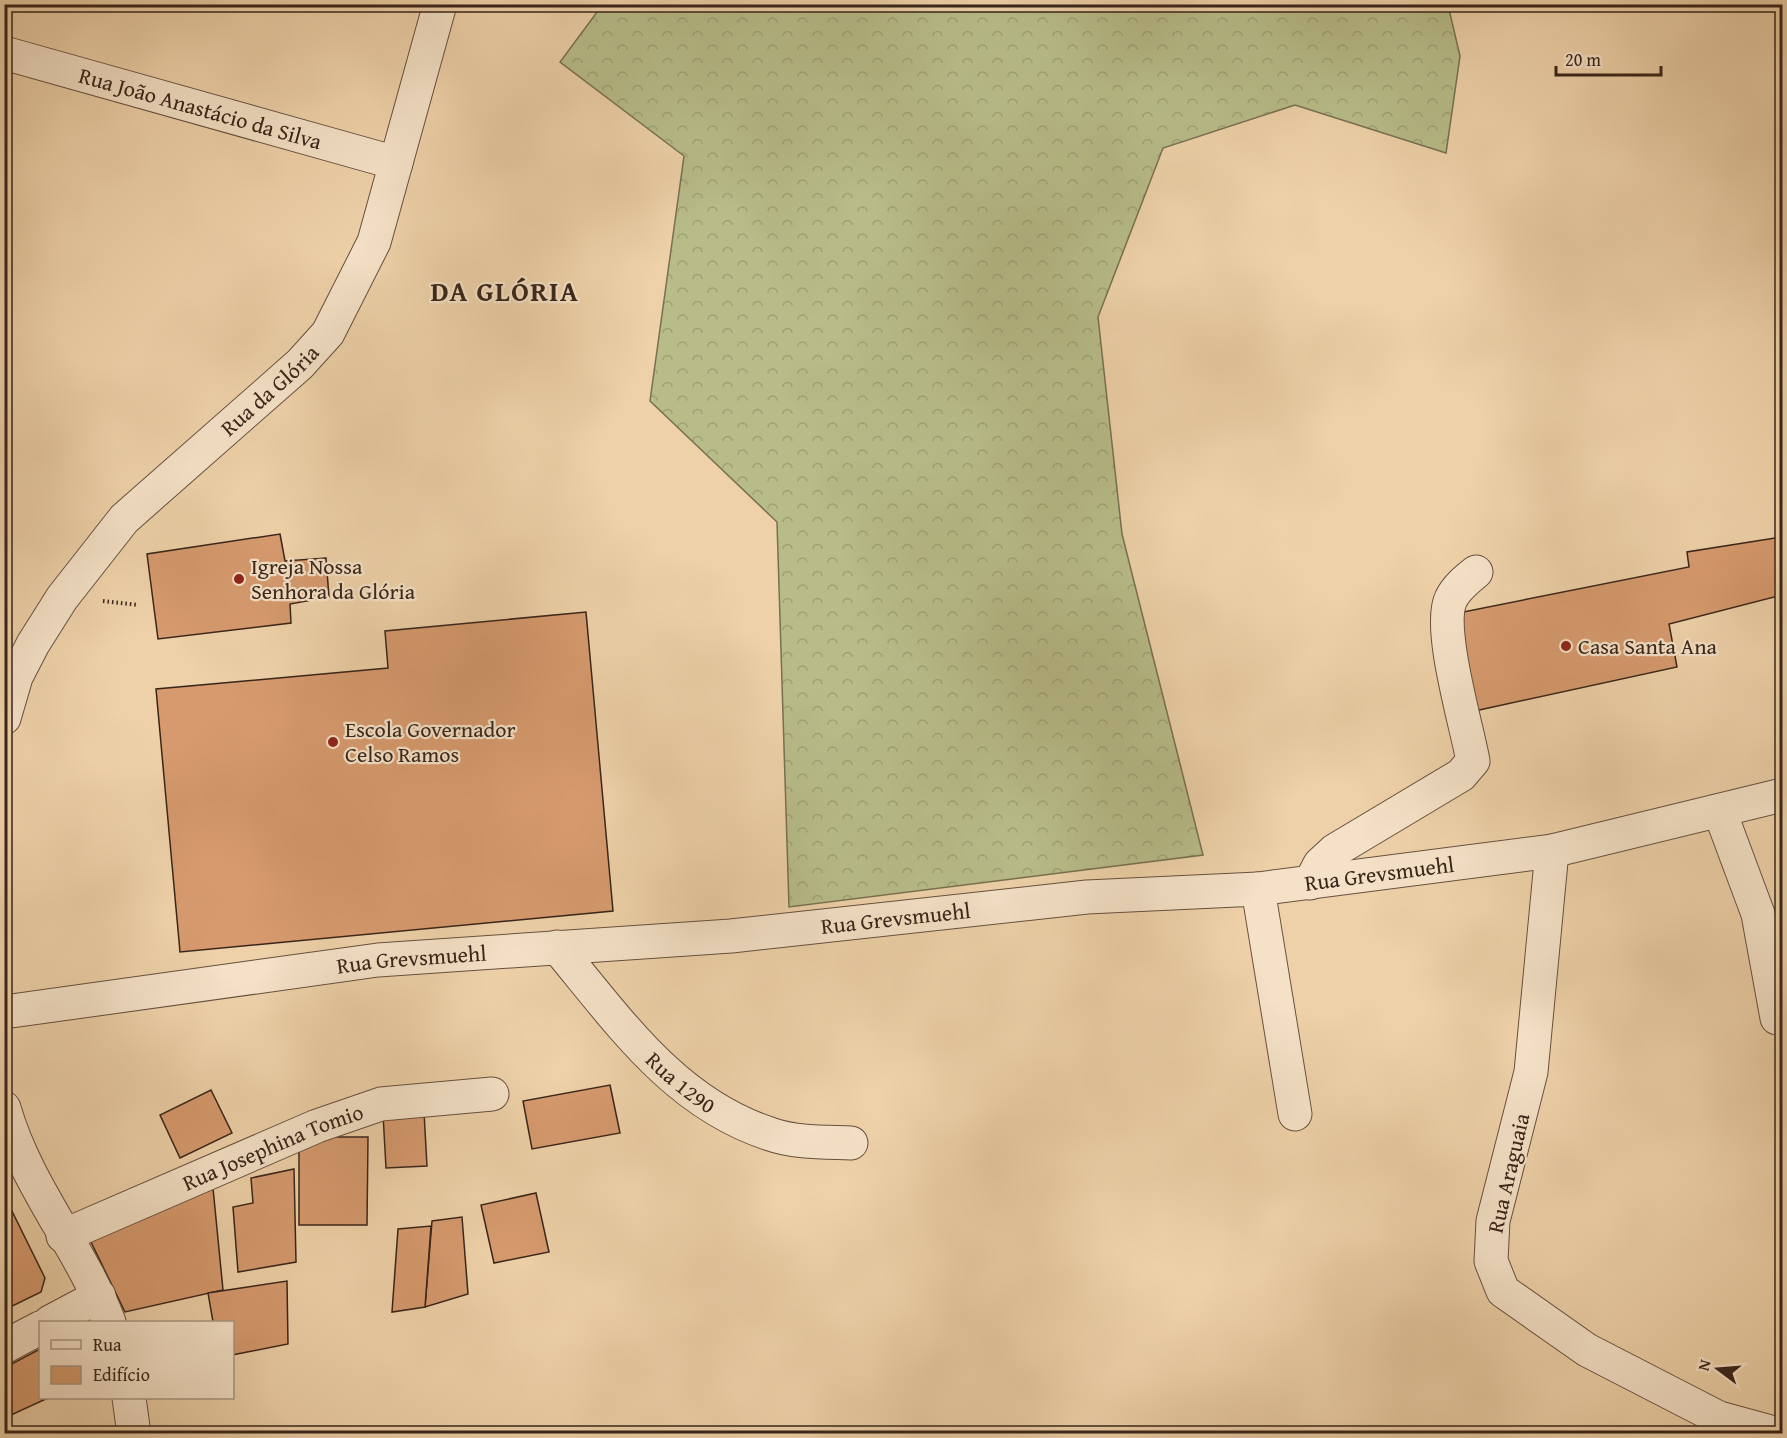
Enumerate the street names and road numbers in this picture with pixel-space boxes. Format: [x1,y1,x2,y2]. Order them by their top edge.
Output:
street label: Rua João Anastácio da Silva [75,59,326,158]
street label: Rua da Glória [213,337,327,443]
street label: Rua Grevsmuehl [1303,848,1456,899]
street label: Rua Grevsmuehl [819,894,972,942]
street label: Rua Grevsmuehl [334,937,487,982]
street label: Rua 1290 [639,1044,722,1121]
street label: Rua Josephina Tomio [177,1095,367,1198]
street label: Rua Araguaia [1479,1109,1537,1236]

